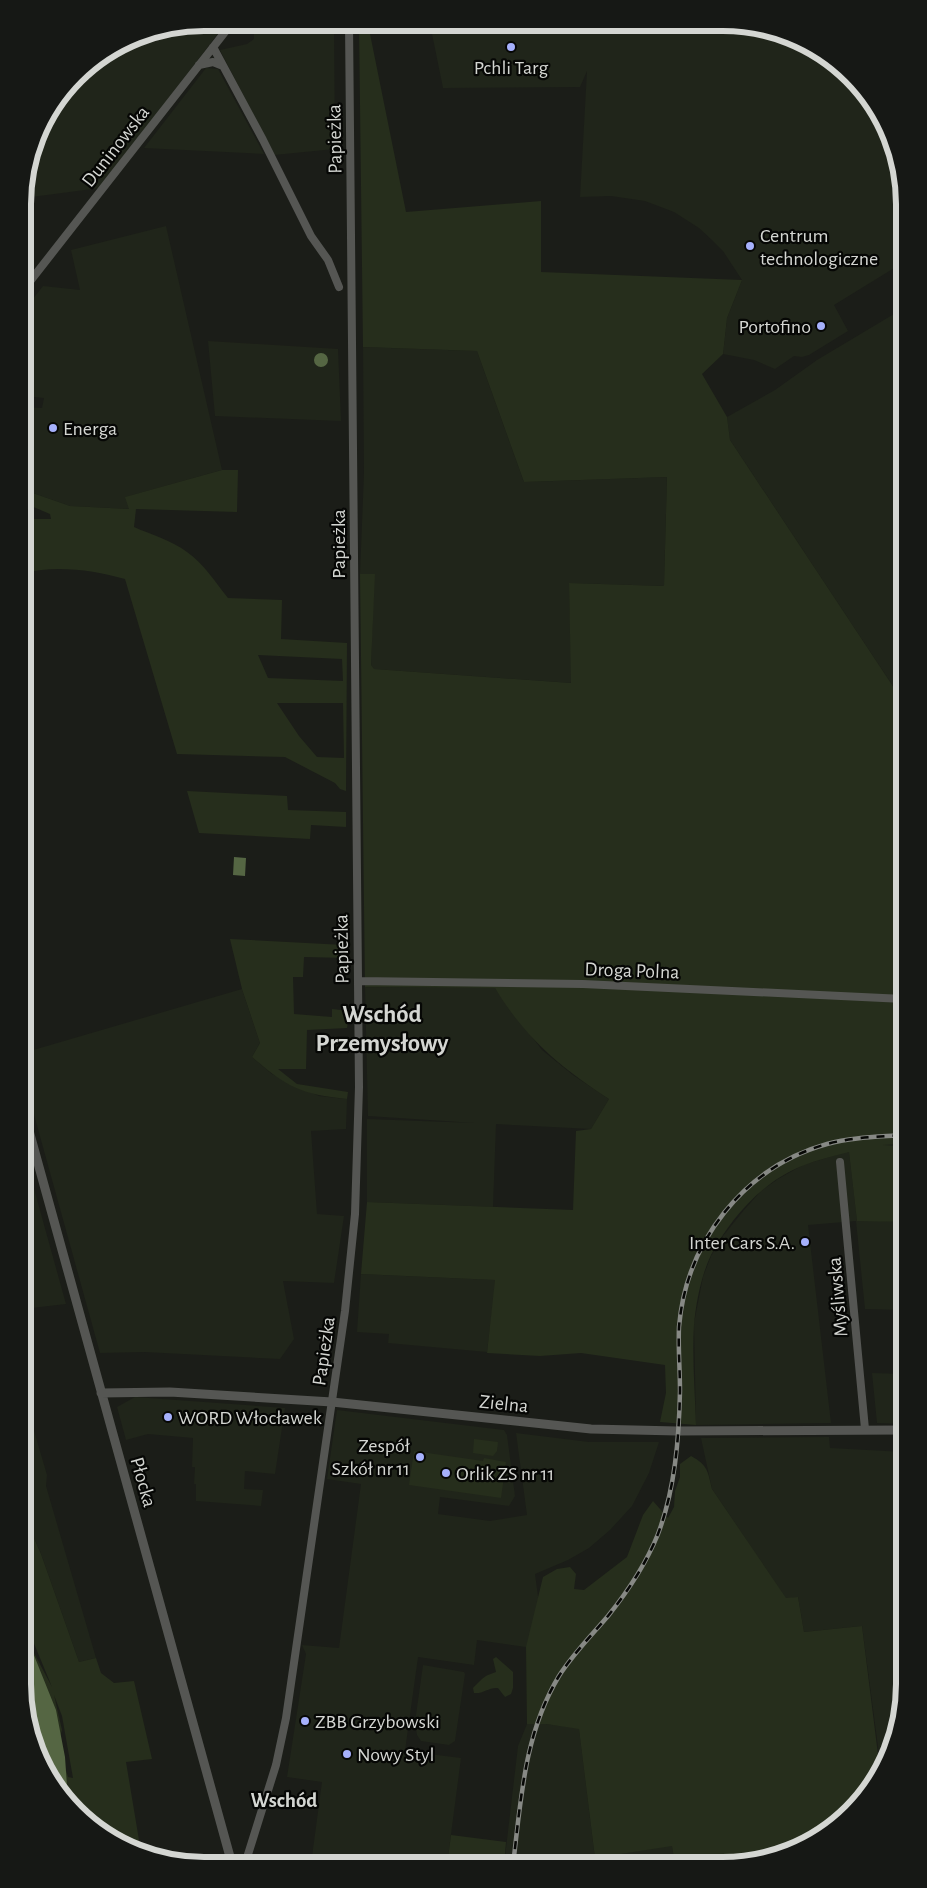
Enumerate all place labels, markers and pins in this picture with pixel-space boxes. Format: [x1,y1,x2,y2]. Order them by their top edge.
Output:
marker: Pchli Targ [505,41,517,53]
place label: Pchli Targ [474,58,548,78]
place label: Centrum technologiczne [760,226,878,269]
marker: Centrum technologiczne [744,240,756,252]
place label: Portofino [739,317,811,337]
marker: Portofino [815,320,827,332]
place label: Energa [63,419,117,439]
marker: Energa [47,422,59,434]
place label: Inter Cars S.A. [689,1233,795,1253]
marker: Inter Cars S.A. [799,1236,811,1248]
place label: WORD Włocławek [178,1408,322,1428]
marker: WORD Włocławek [162,1411,174,1423]
place label: Zespół Szkół nr 11 [332,1436,411,1479]
marker: Zespół Szkół nr 11 [414,1451,426,1463]
place label: Orlik ZS nr 11 [456,1464,554,1484]
marker: Orlik ZS nr 11 [440,1467,452,1479]
place label: ZBB Grzybowski [315,1712,440,1732]
marker: ZBB Grzybowski [299,1715,311,1727]
place label: Nowy Styl [357,1745,434,1765]
marker: Nowy Styl [341,1748,353,1760]

